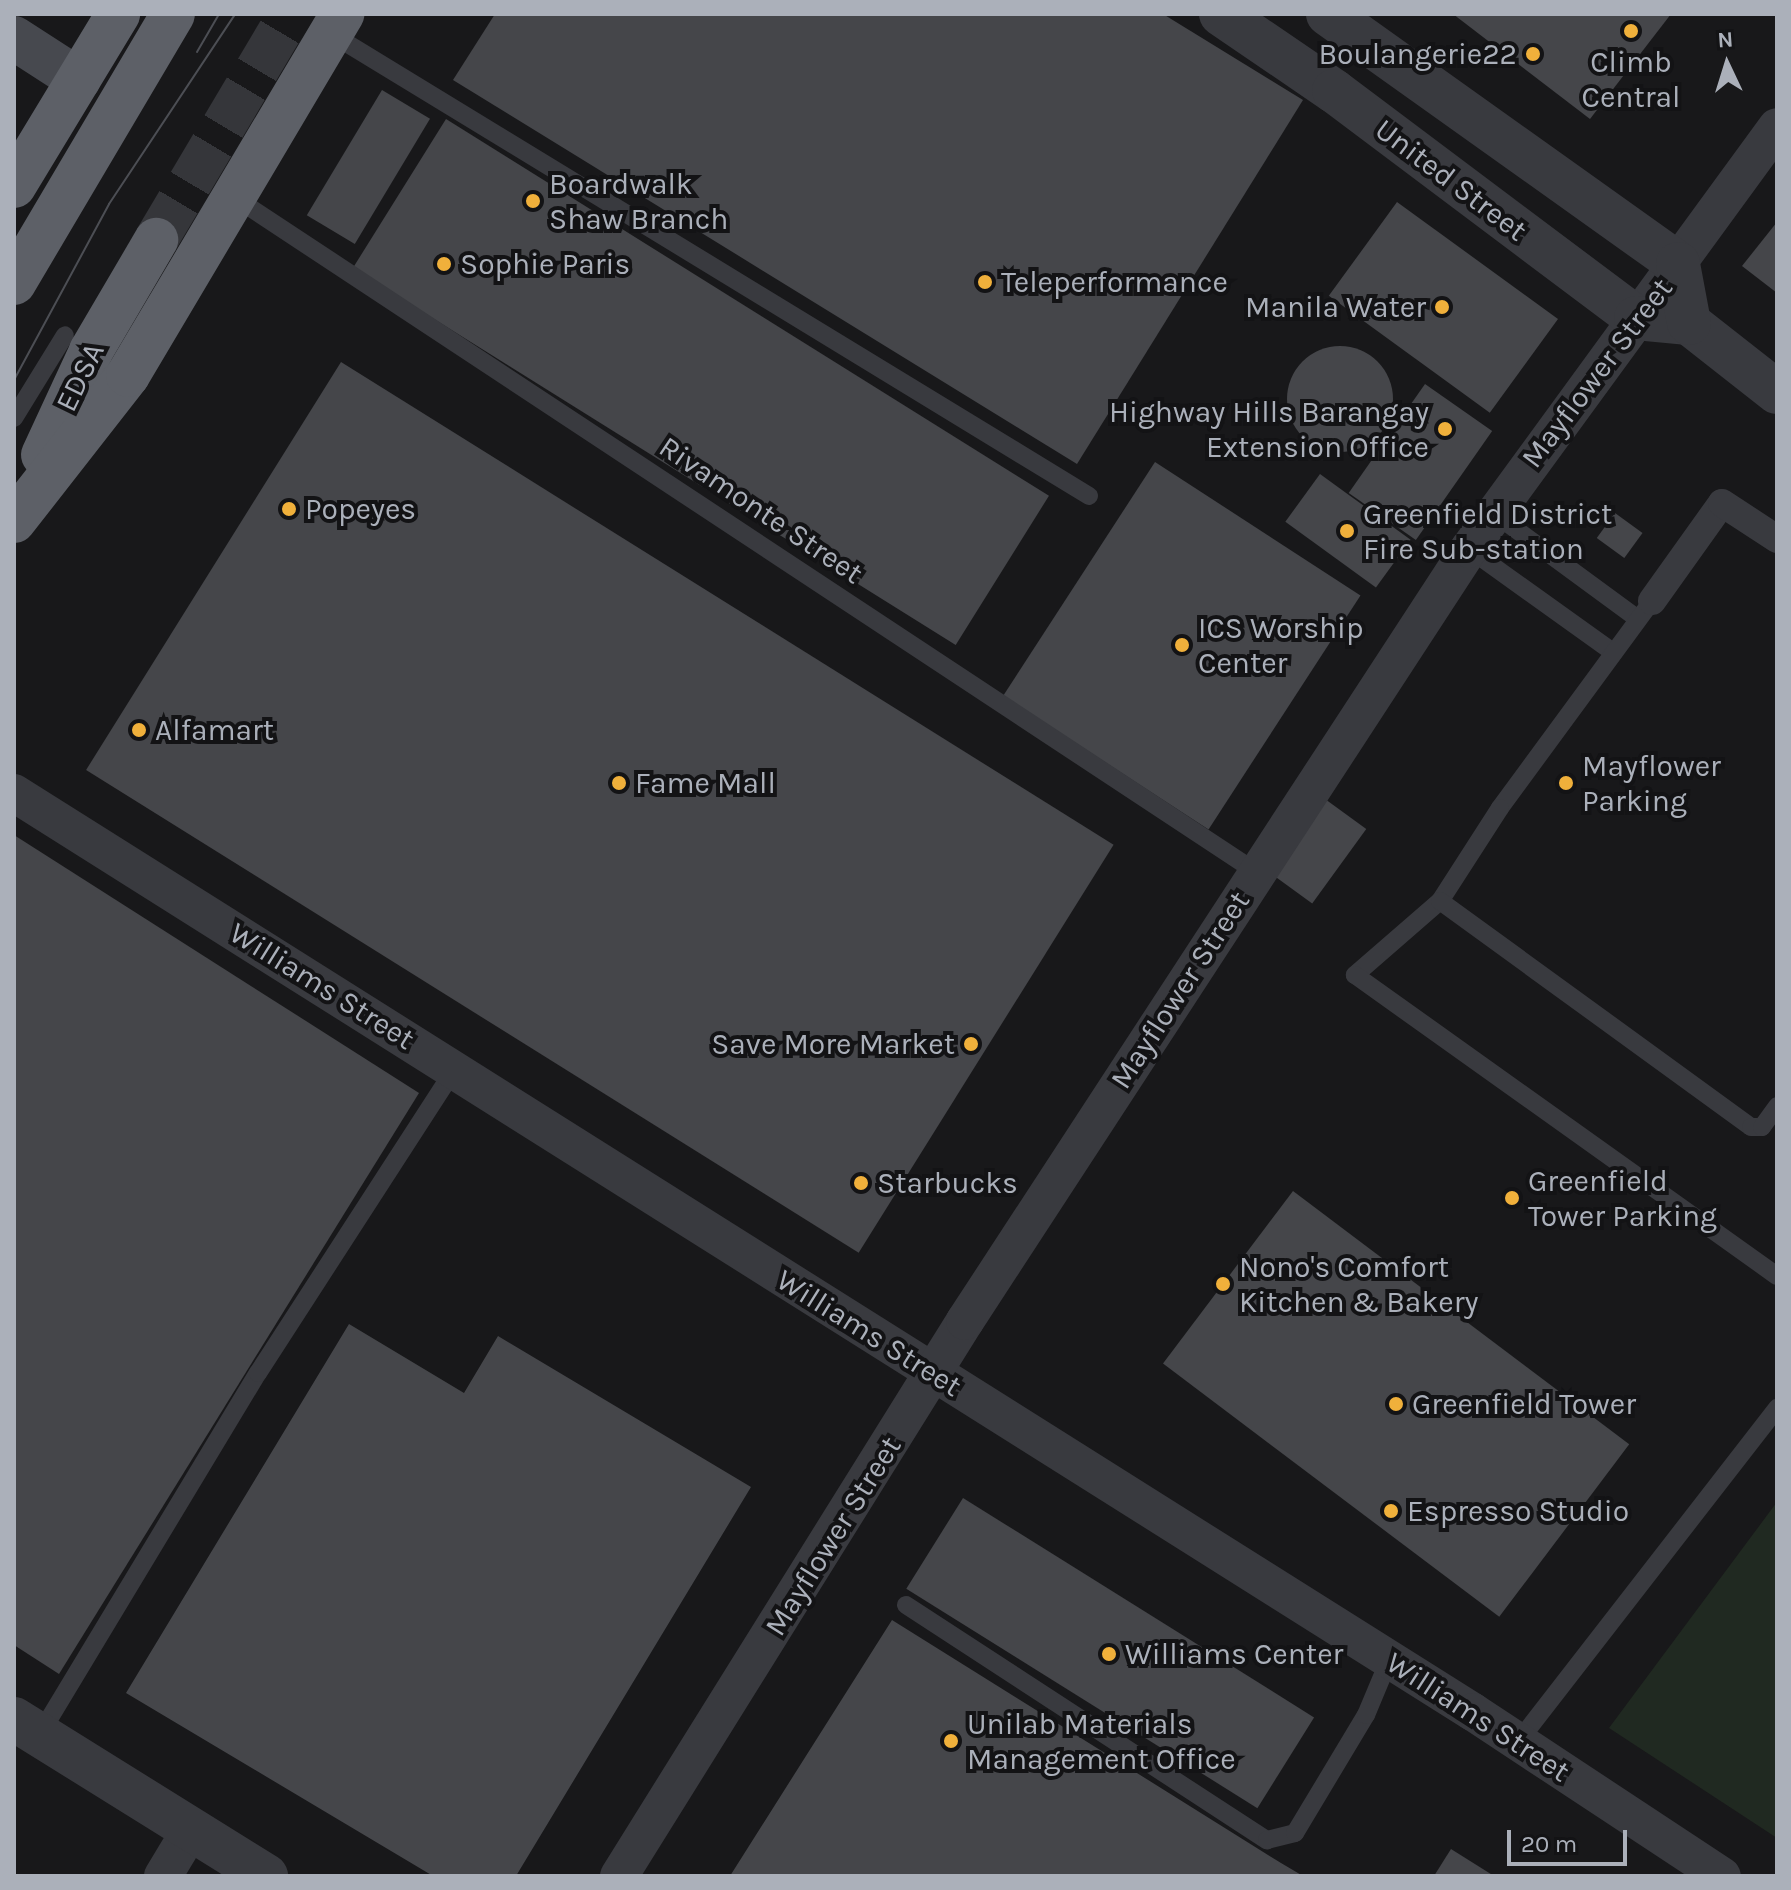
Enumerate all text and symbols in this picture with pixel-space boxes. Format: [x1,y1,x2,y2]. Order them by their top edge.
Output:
marker: Climb Central [1622,22,1640,40]
north arrow [1687,24,1767,104]
text: N [1717,27,1734,54]
place label: Boulangerie22 [1318,36,1517,72]
place label: Climb Central [1582,44,1680,114]
marker: Boulangerie22 [1524,45,1542,63]
street label: United Street [1368,111,1534,249]
place label: Boardwalk Shaw Branch [549,166,728,236]
marker: Boardwalk Shaw Branch [524,192,542,210]
place label: Sophie Paris [460,246,630,282]
marker: Sophie Paris [435,255,453,273]
place label: Teleperformance [1001,264,1228,300]
street label: Mayflower Street [1514,271,1680,475]
marker: Teleperformance [976,273,994,291]
place label: Manila Water [1245,289,1426,325]
marker: Manila Water [1433,298,1451,316]
street label: EDSA [48,337,112,417]
place label: Highway Hills Barangay Extension Office [1109,394,1429,464]
marker: Highway Hills Barangay Extension Office [1436,420,1454,438]
street label: Rivamonte Street [652,429,870,591]
place label: Popeyes [305,491,416,527]
place label: Greenfield District Fire Sub-station [1363,496,1612,566]
marker: Popeyes [280,500,298,518]
marker: Greenfield District Fire Sub-station [1338,522,1356,540]
place label: ICS Worship Center [1198,610,1363,680]
marker: ICS Worship Center [1173,636,1191,654]
place label: Alfamart [155,712,274,748]
marker: Alfamart [130,721,148,739]
place label: Mayflower Parking [1582,748,1721,818]
place label: Fame Mall [635,765,776,801]
marker: Fame Mall [610,774,628,792]
marker: Mayflower Parking [1557,774,1575,792]
street label: Mayflower Street [1103,884,1257,1096]
street label: Williams Street [223,915,421,1057]
place label: Save More Market [711,1026,955,1062]
marker: Save More Market [962,1035,980,1053]
place label: Greenfield Tower Parking [1528,1163,1717,1234]
place label: Starbucks [877,1165,1018,1201]
marker: Starbucks [852,1174,870,1192]
marker: Greenfield Tower Parking [1503,1189,1521,1207]
place label: Nono's Comfort Kitchen & Bakery [1239,1249,1479,1320]
street label: Williams Street [770,1262,968,1404]
marker: Nono's Comfort Kitchen & Bakery [1214,1275,1232,1293]
place label: Greenfield Tower [1412,1386,1636,1422]
marker: Greenfield Tower [1387,1395,1405,1413]
street label: Mayflower Street [757,1430,909,1642]
place label: Espresso Studio [1407,1493,1629,1529]
marker: Espresso Studio [1382,1502,1400,1520]
place label: Williams Center [1125,1636,1343,1672]
street label: Williams Street [1380,1644,1576,1790]
marker: Williams Center [1100,1645,1118,1663]
place label: Unilab Materials Management Office [967,1706,1236,1776]
marker: Unilab Materials Management Office [942,1732,960,1750]
scale bar [1511,1814,1631,1864]
text: 20 m [1521,1830,1577,1858]

